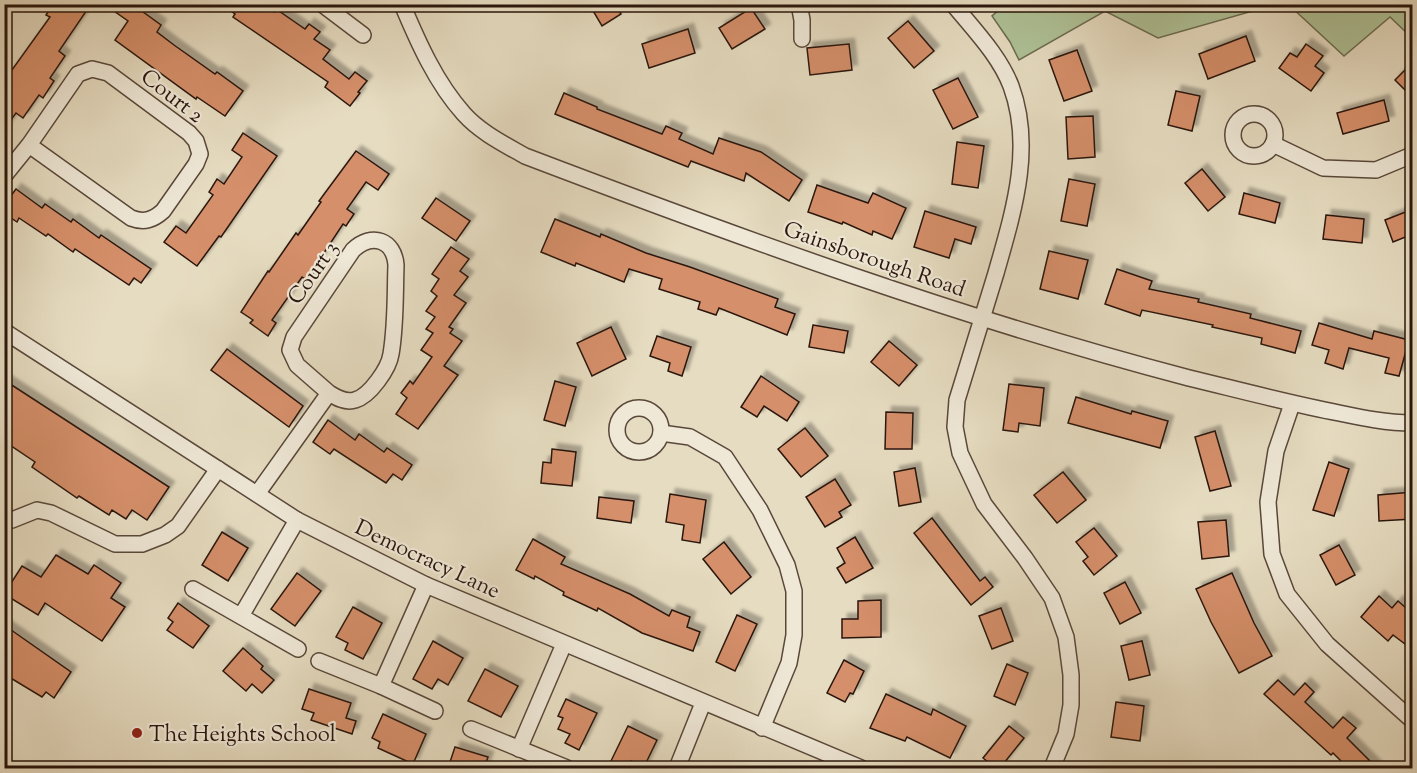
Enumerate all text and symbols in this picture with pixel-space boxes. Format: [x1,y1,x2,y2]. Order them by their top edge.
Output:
street label: Court 2 [133,62,210,132]
street label: Gainsborough Road [779,215,969,307]
street label: Court 3 [281,235,348,312]
street label: Democracy Lane [349,513,505,608]
place label: The Heights School [149,720,336,752]
marker: The Heights School [130,726,144,740]

